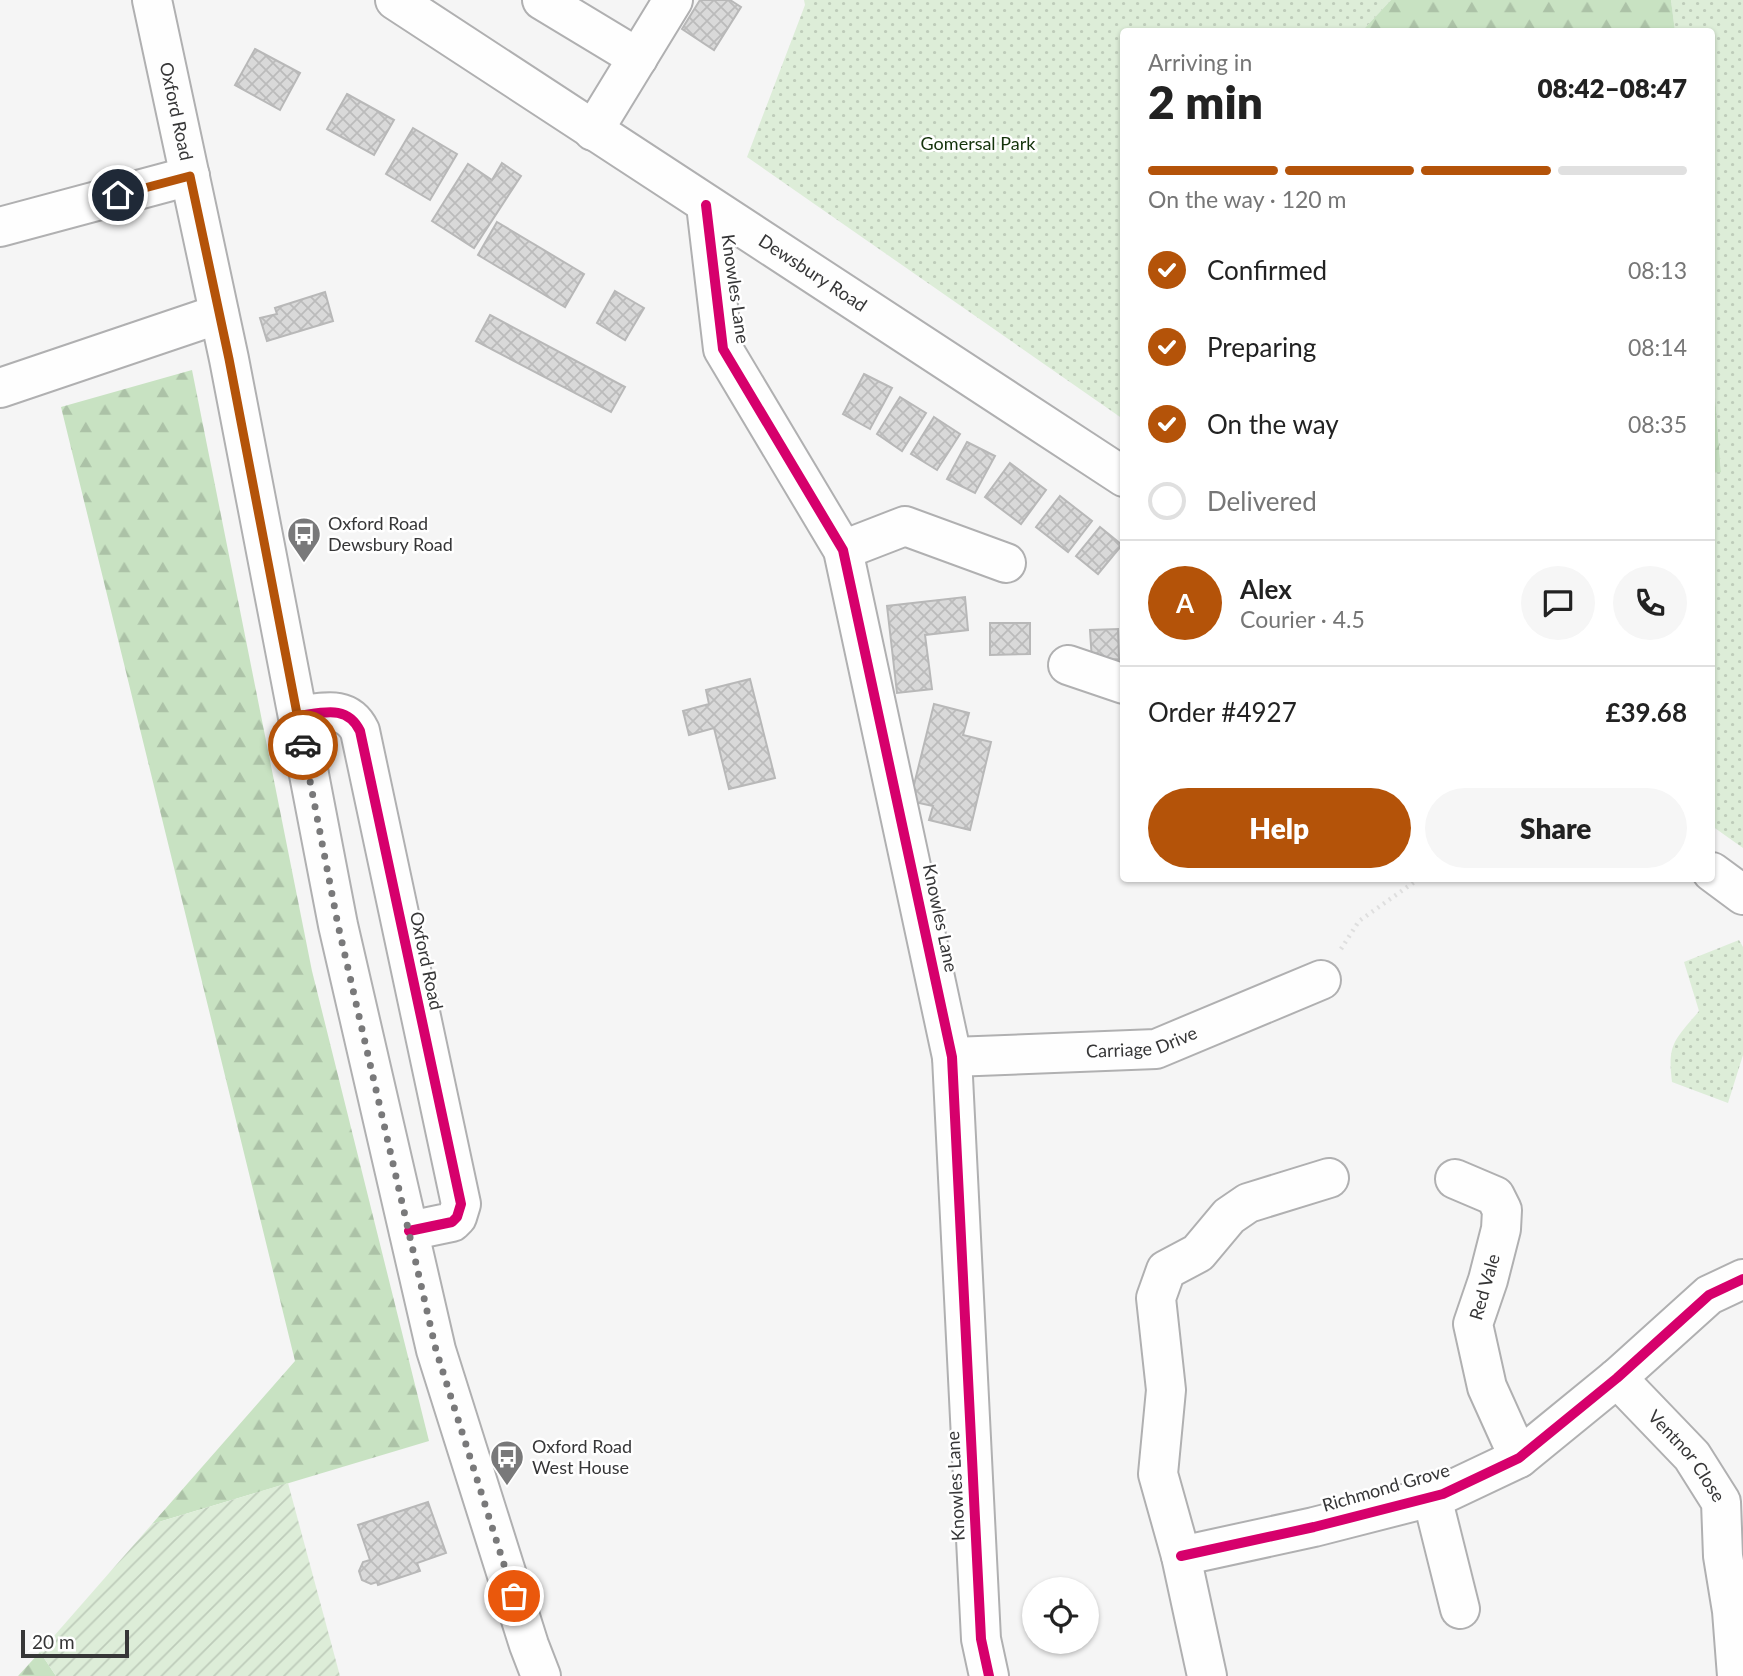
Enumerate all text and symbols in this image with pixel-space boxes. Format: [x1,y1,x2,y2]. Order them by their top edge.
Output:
text: Arriving in [1148,48,1252,76]
street label: Oxford Road [156,60,198,163]
text: 08:42–08:47 [1537,72,1687,104]
text: 2 min [1148,74,1263,129]
park label: Gomersal Park [921,132,1036,154]
pin [88,165,148,225]
icon: home [99,176,137,214]
text: On the way · 120 m [1148,185,1347,213]
street label: Dewsbury Road [755,229,871,316]
street label: Knowles Lane [717,233,755,345]
icon: check [1148,251,1186,289]
text: Confirmed [1207,254,1327,286]
text: 08:13 [1628,256,1687,284]
icon: check [1148,328,1186,366]
text: Preparing [1207,331,1316,363]
text: 08:14 [1628,333,1687,361]
icon: check [1148,405,1186,443]
text: On the way [1207,408,1339,440]
text: 08:35 [1628,410,1687,438]
text: Delivered [1207,485,1317,517]
place label: Oxford Road Dewsbury Road [328,512,453,555]
bus stop icon: Oxford Road Dewsbury Road [285,515,323,564]
button: chat [1521,566,1595,640]
button: phone [1613,566,1687,640]
text: Alex [1240,573,1292,605]
text: A [1176,587,1194,619]
text: Courier · 4.5 [1240,605,1365,633]
text: Order #4927 [1148,696,1297,728]
text: £39.68 [1605,696,1687,728]
courier [268,710,338,780]
icon: car [284,726,322,764]
button: Help [1148,788,1411,868]
button: Share [1425,788,1687,868]
street label: Knowles Lane [919,862,963,974]
street label: Oxford Road [406,910,448,1012]
street label: Carriage Drive [1086,1021,1200,1062]
street label: Red Vale [1464,1251,1504,1322]
street label: Ventnor Close [1644,1405,1730,1506]
street label: Knowles Lane [941,1431,969,1542]
place label: Oxford Road West House [532,1435,632,1478]
bus stop icon: Oxford Road West House [488,1438,526,1487]
street label: Richmond Grove [1319,1458,1452,1516]
pin [484,1566,544,1626]
icon: bag [495,1577,533,1615]
map controls [1022,1577,1099,1654]
button: locate [1022,1577,1099,1654]
scale bar [21,1627,130,1659]
text: 20 m [32,1630,75,1653]

